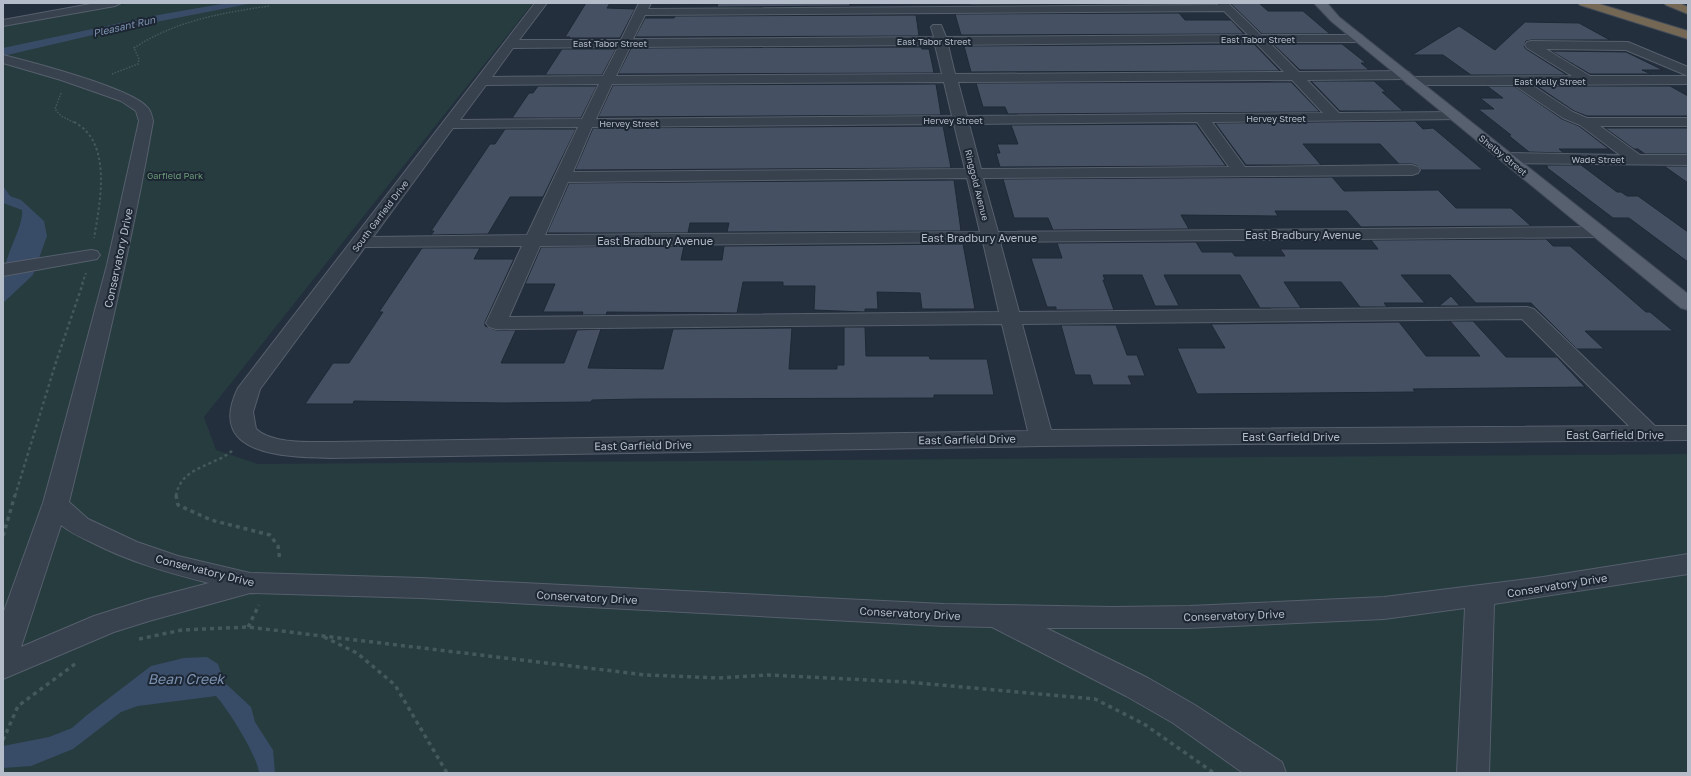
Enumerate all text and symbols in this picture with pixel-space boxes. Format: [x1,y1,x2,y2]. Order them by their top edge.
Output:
water label: Pleasant Run [92,13,157,39]
street label: East Tabor Street [1221,34,1296,45]
street label: East Tabor Street [897,36,972,47]
street label: East Tabor Street [573,38,648,49]
street label: East Kelly Street [1514,76,1586,87]
street label: Hervey Street [1246,113,1306,124]
street label: Hervey Street [923,115,983,126]
street label: Hervey Street [599,118,659,129]
street label: Shelby Street [1477,132,1530,178]
street label: Ringgold Avenue [963,148,991,222]
street label: Wade Street [1571,154,1625,165]
park label: Garfield Park [147,170,203,181]
street label: South Garfield Drive [349,178,411,254]
street label: Conservatory Drive [101,207,135,309]
street label: East Bradbury Avenue [1245,228,1361,241]
street label: East Bradbury Avenue [921,231,1037,244]
street label: East Bradbury Avenue [597,234,713,247]
street label: East Garfield Drive [1566,428,1664,441]
street label: East Garfield Drive [1242,430,1340,443]
street label: East Garfield Drive [918,432,1016,446]
street label: East Garfield Drive [594,438,692,452]
street label: Conservatory Drive [154,551,256,589]
street label: Conservatory Drive [1506,571,1608,599]
street label: Conservatory Drive [536,588,638,606]
street label: Conservatory Drive [859,604,961,622]
street label: Conservatory Drive [1183,607,1285,623]
water label: Bean Creek [148,670,226,687]

